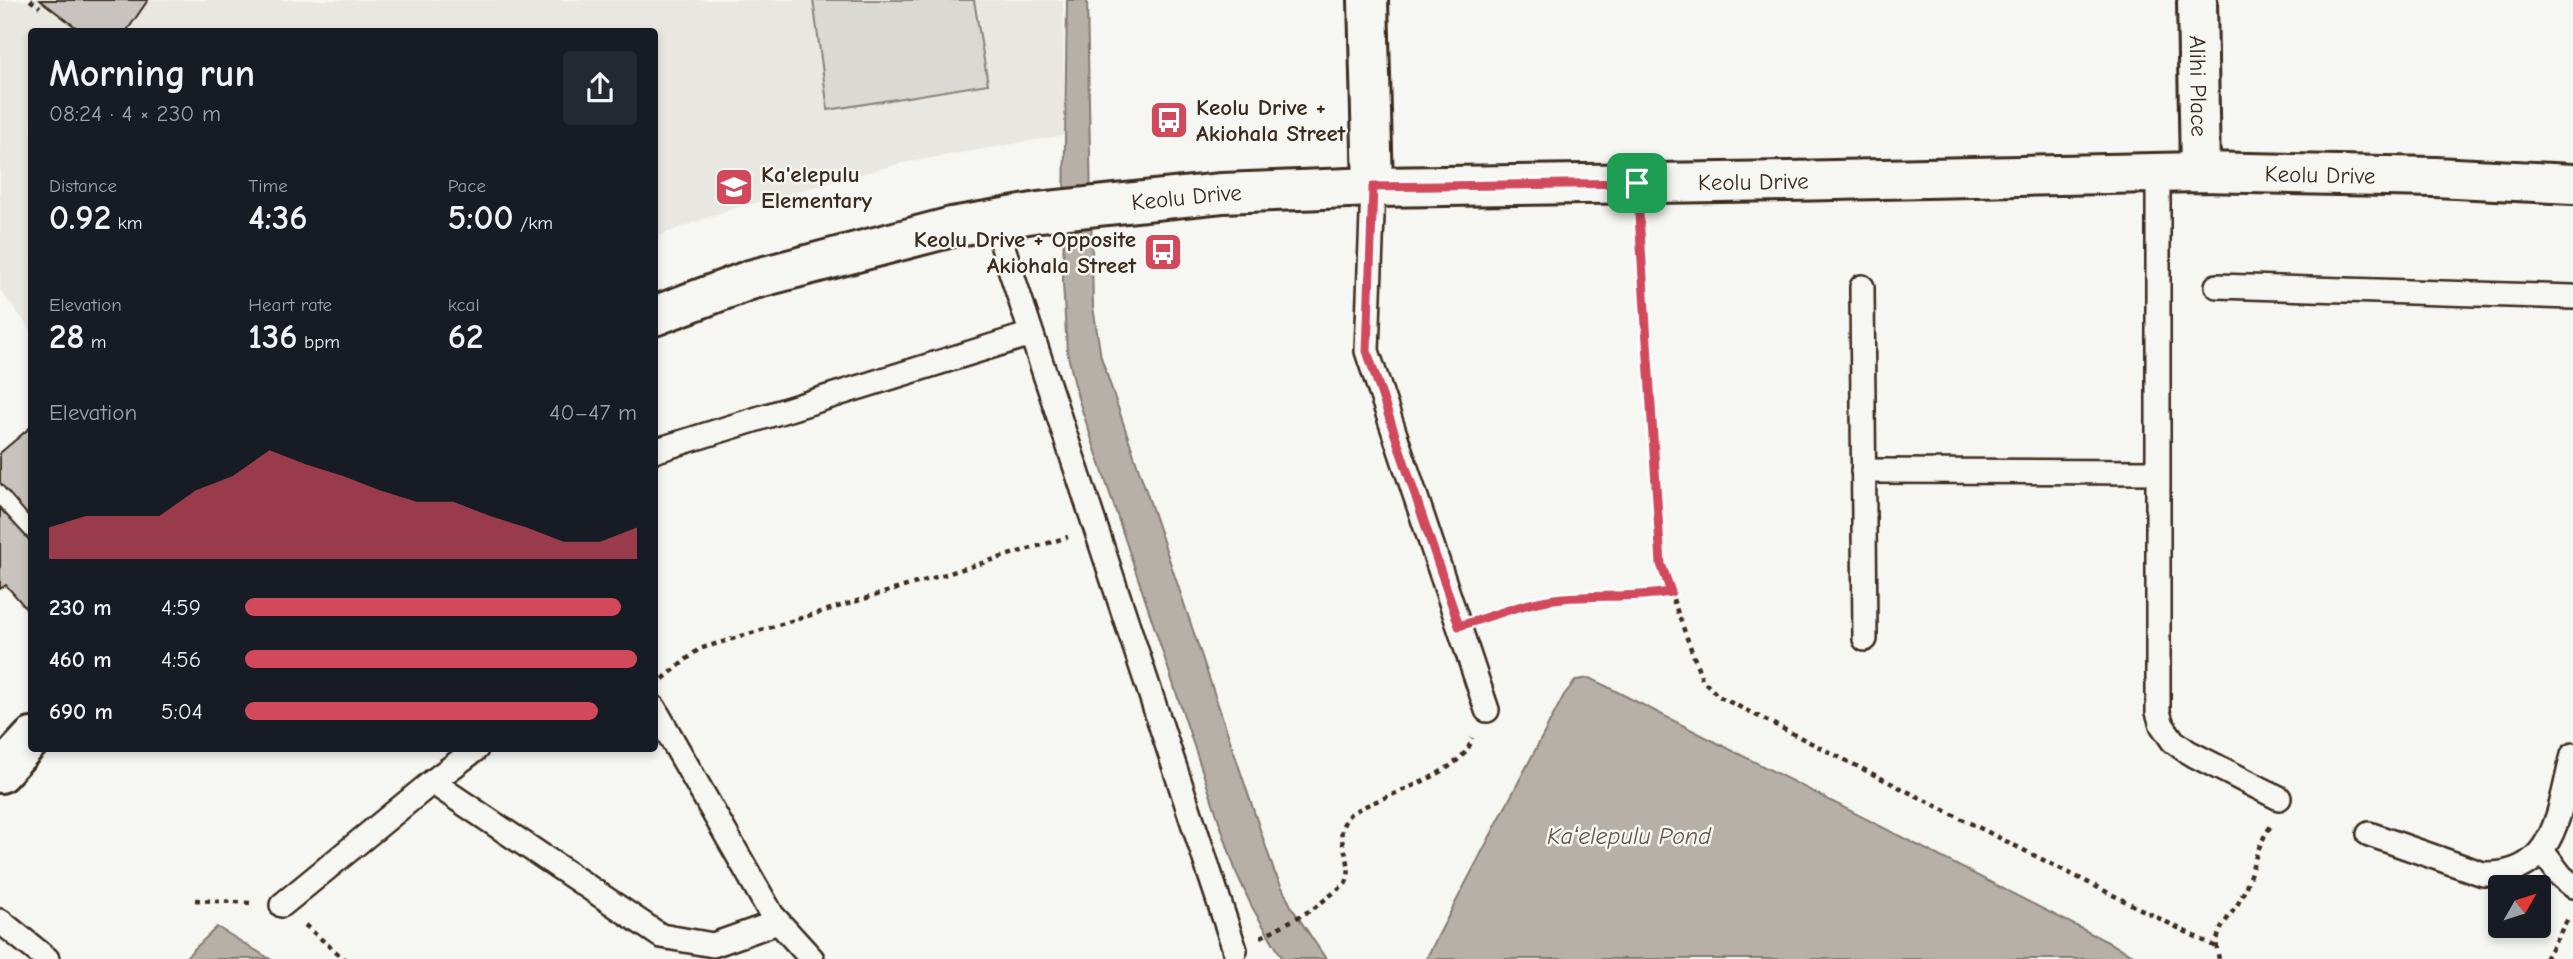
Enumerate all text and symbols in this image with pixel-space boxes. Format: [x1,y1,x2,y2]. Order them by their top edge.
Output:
street label: Alihi Place [2184,35,2212,137]
button: share [563,51,637,125]
text: Morning run [49,52,255,96]
place label: Keolu Drive + Akiohala Street [1196,94,1346,147]
bus stop icon: Keolu Drive + Akiohala Street [1148,99,1190,141]
text: 08:24 · 4 × 230 m [49,100,221,127]
pin [1607,153,1667,213]
street label: Keolu Drive [2264,160,2376,190]
place label: Ka'elepulu Elementary [761,161,872,214]
icon: arrive [1618,164,1656,202]
school or university icon: Ka'elepulu Elementary [713,166,755,208]
street label: Keolu Drive [1698,168,1809,196]
text: Distance [49,175,117,197]
text: Time [248,175,288,197]
text: Pace [448,175,486,197]
street label: Keolu Drive [1130,179,1242,216]
text: 0.92 [49,197,111,238]
text: 4:36 [248,197,308,238]
text: 5:00 [448,197,514,238]
text: km [111,212,142,234]
text: /km [514,212,553,234]
place label: Keolu Drive + Opposite Akiohala Street [914,226,1136,279]
bus stop icon: Keolu Drive + Opposite Akiohala Street [1142,231,1184,273]
text: Elevation [49,294,122,316]
text: Heart rate [248,294,332,316]
text: kcal [448,294,480,316]
text: 28 [49,316,84,357]
text: 136 [248,316,298,357]
text: 62 [448,316,483,357]
text: m [84,331,106,353]
text: bpm [298,331,340,353]
text: Elevation [49,399,137,426]
text: 40–47 m [549,399,637,426]
text: 230 m [49,594,111,621]
text: 4:59 [161,594,201,621]
text: 460 m [49,646,111,673]
text: 4:56 [161,646,201,673]
text: 690 m [49,698,113,725]
text: 5:04 [161,698,203,725]
water label: Kaʻelepulu Pond [1547,822,1712,850]
north arrow [2488,875,2552,938]
map controls [2488,875,2551,938]

